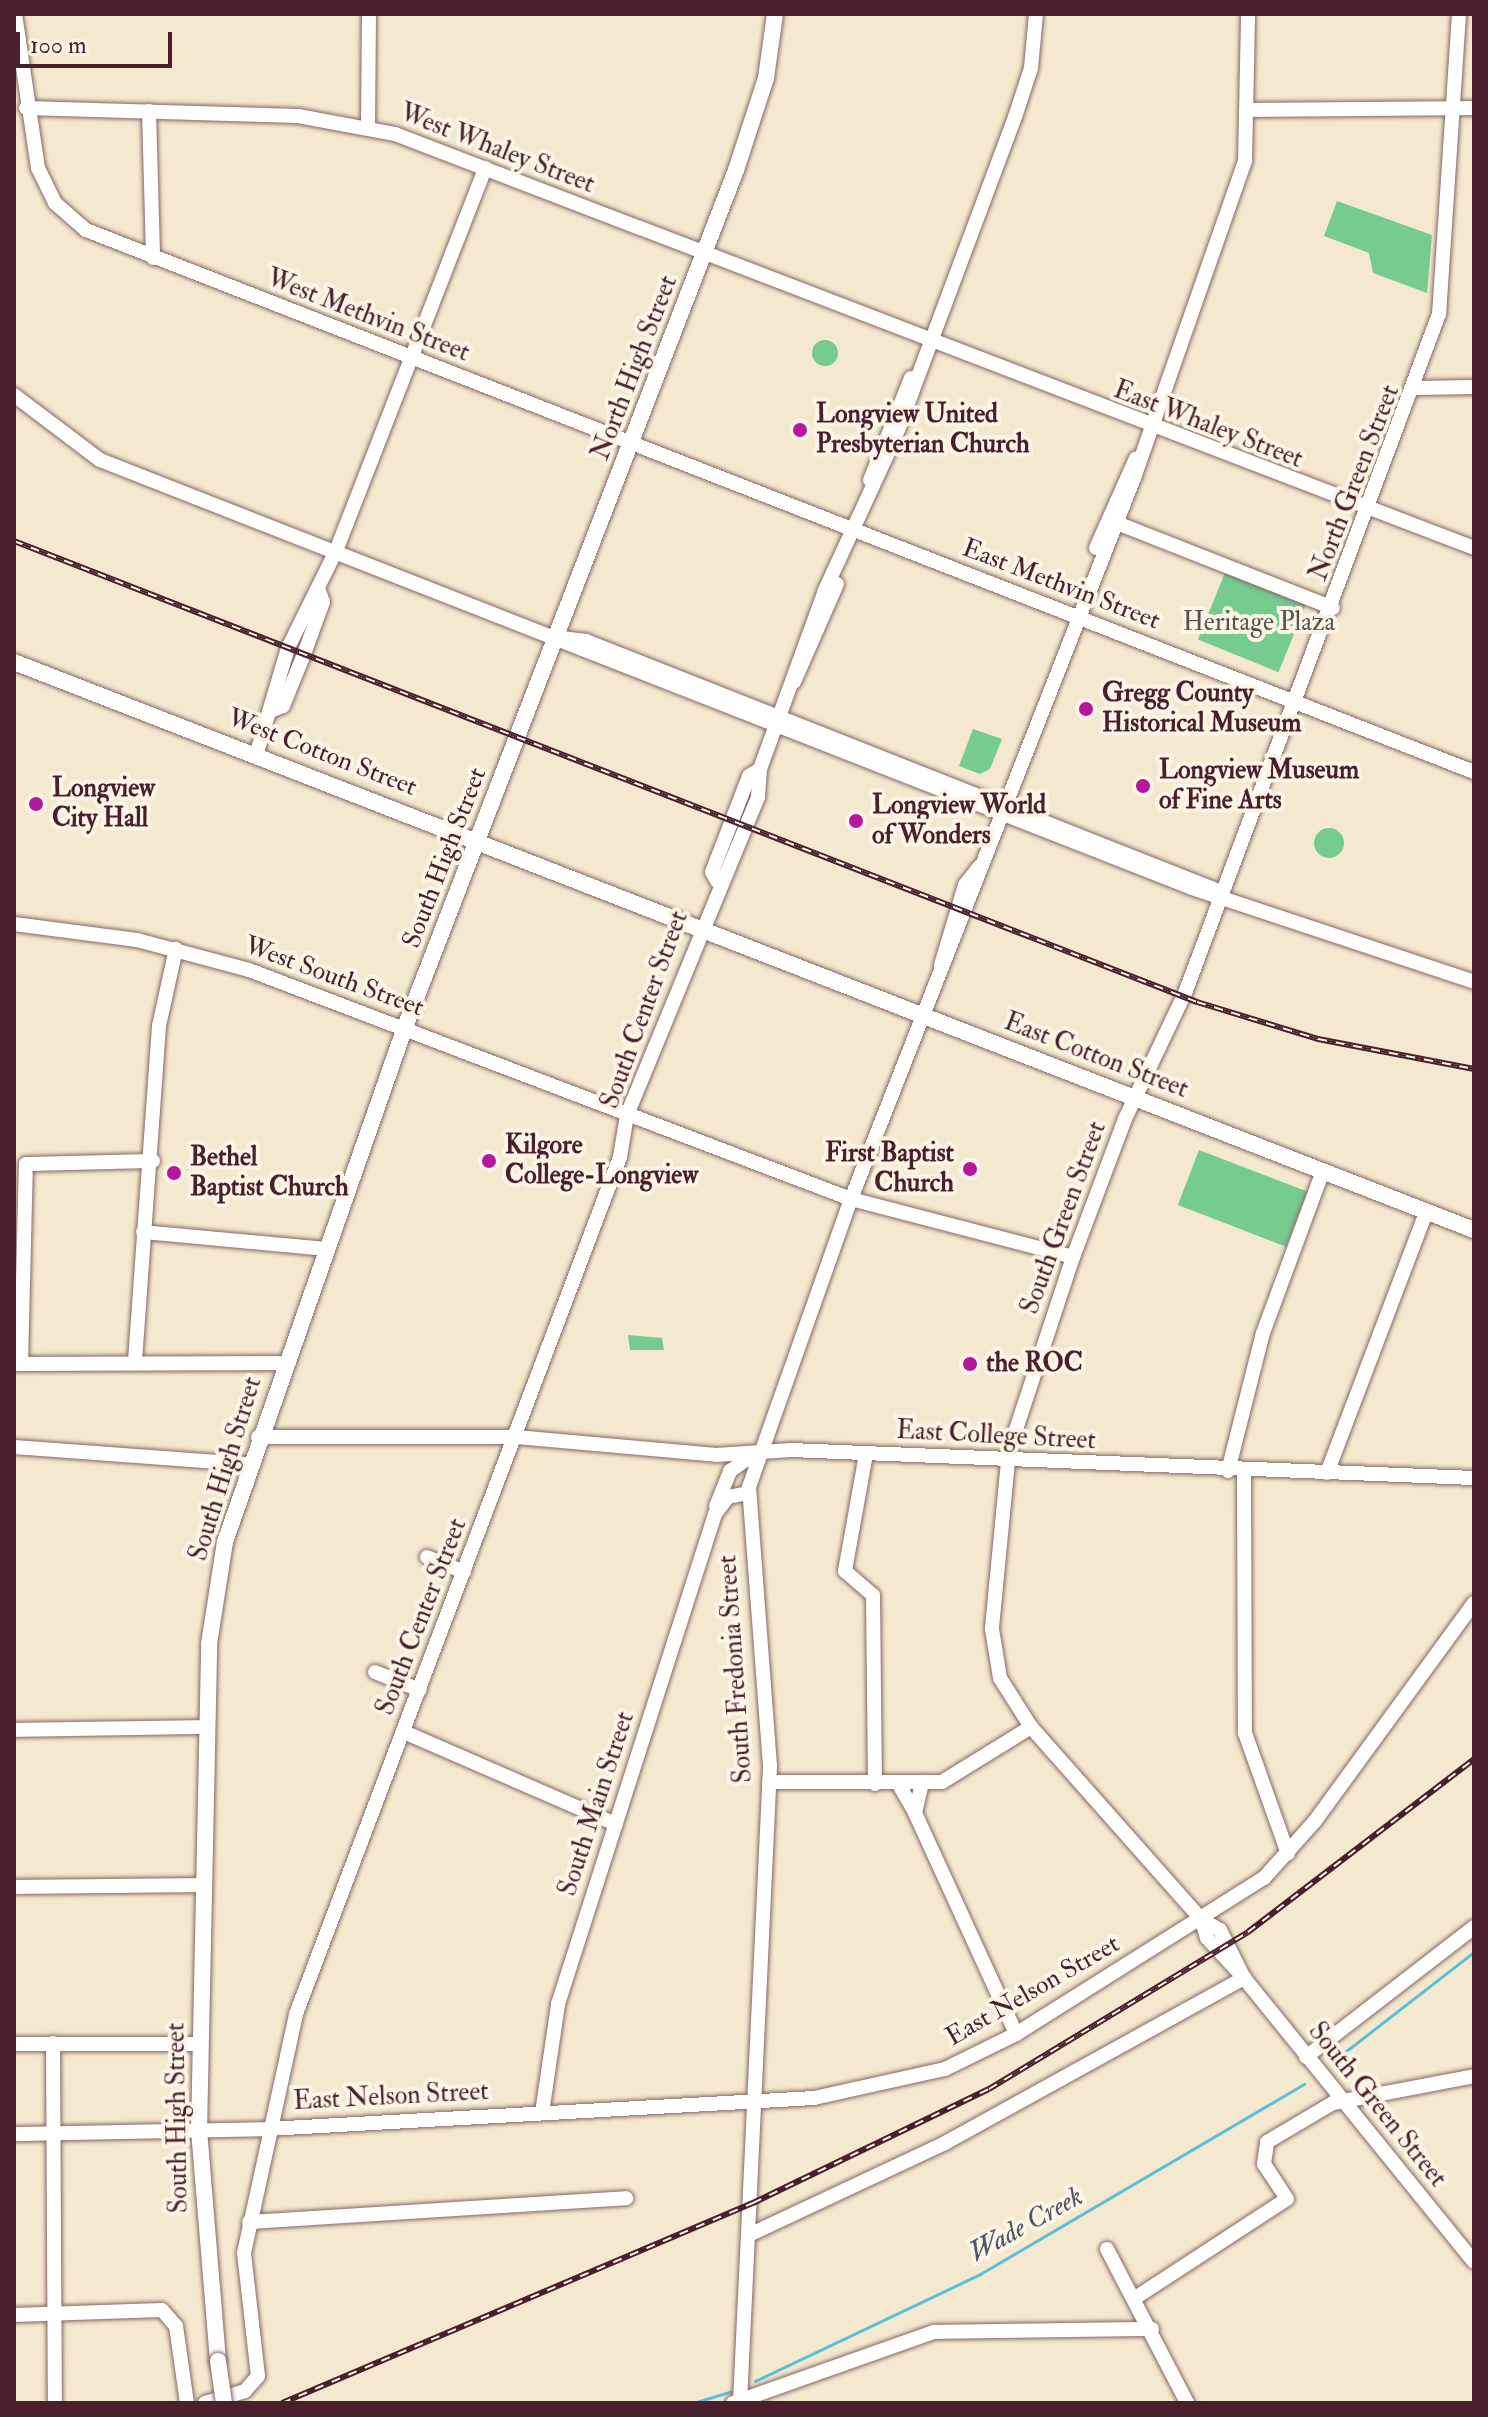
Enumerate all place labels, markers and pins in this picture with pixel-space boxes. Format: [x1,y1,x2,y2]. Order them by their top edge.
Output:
place label: Longview United Presbyterian Church [816,399,1030,460]
marker: Longview United Presbyterian Church [791,421,809,439]
place label: Gregg County Historical Museum [1102,678,1301,740]
marker: Gregg County Historical Museum [1077,700,1095,718]
place label: Longview Museum of Fine Arts [1159,755,1359,816]
place label: Longview City Hall [52,773,155,834]
marker: Longview Museum of Fine Arts [1134,777,1152,795]
place label: Longview World of Wonders [872,790,1046,852]
marker: Longview City Hall [27,795,45,813]
marker: Longview World of Wonders [847,812,865,830]
place label: Kilgore College-Longview [505,1130,698,1192]
place label: First Baptist Church [825,1138,954,1200]
place label: Bethel Baptist Church [190,1142,349,1204]
marker: Kilgore College-Longview [480,1152,498,1170]
marker: First Baptist Church [961,1160,979,1178]
marker: Bethel Baptist Church [165,1164,183,1182]
place label: the ROC [986,1348,1083,1380]
marker: the ROC [961,1355,979,1373]

